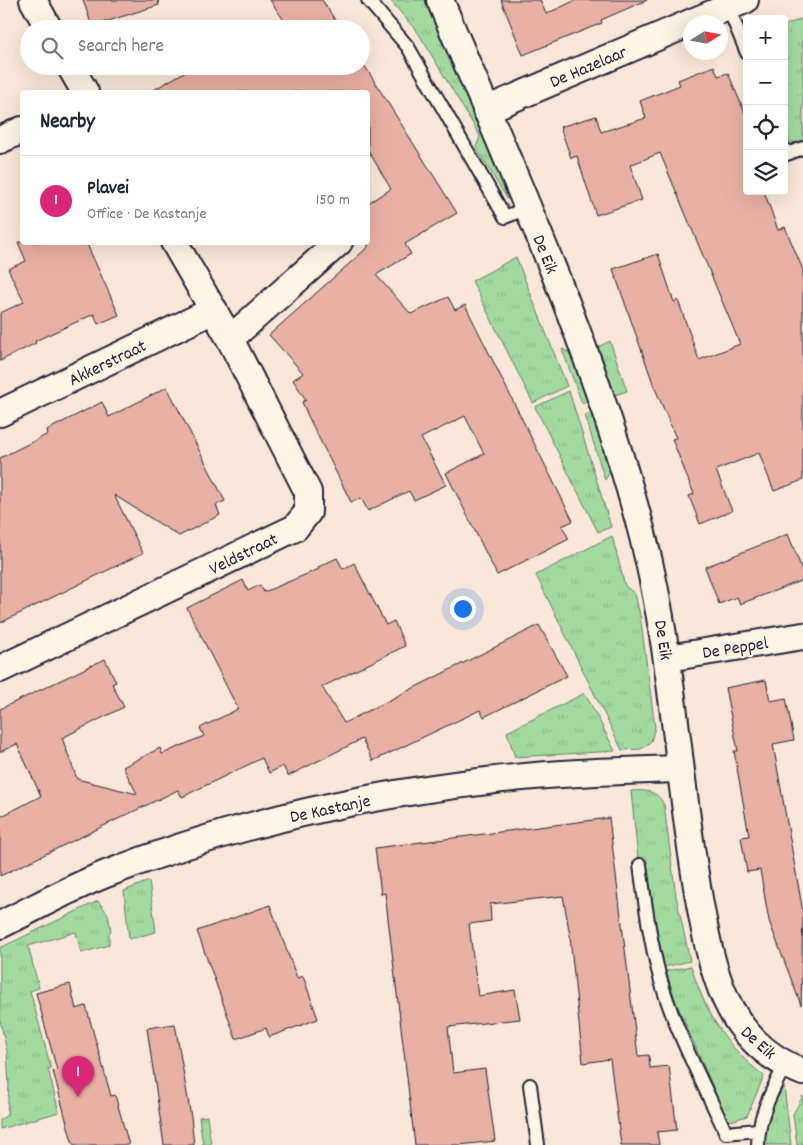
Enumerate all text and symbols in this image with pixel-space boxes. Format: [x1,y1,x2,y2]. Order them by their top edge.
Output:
north arrow [683,15,728,60]
map controls [743,15,788,195]
button: + [743,15,788,60]
search box [20,20,370,75]
icon: search [38,34,66,62]
text: Search here [78,34,164,61]
street label: De Hazelaar [547,41,632,96]
button: − [743,60,788,105]
button: locate [743,105,788,150]
text: Nearby [40,108,95,138]
button: layers [743,150,788,195]
text: Plavei [87,176,129,203]
text: 1 [54,189,58,212]
text: 150 m [316,189,350,212]
text: Office · De Kastanje [87,203,207,226]
street label: De Eik [525,232,563,278]
street label: Akkerstraat [65,335,151,394]
street label: Veldstraat [205,528,283,583]
your location [450,596,476,622]
street label: De Eik [646,619,677,662]
street label: De Peppel [701,632,771,667]
street label: De Kastanje [288,790,373,831]
street label: De Eik [734,1021,781,1067]
pin: 1 [62,1056,94,1097]

